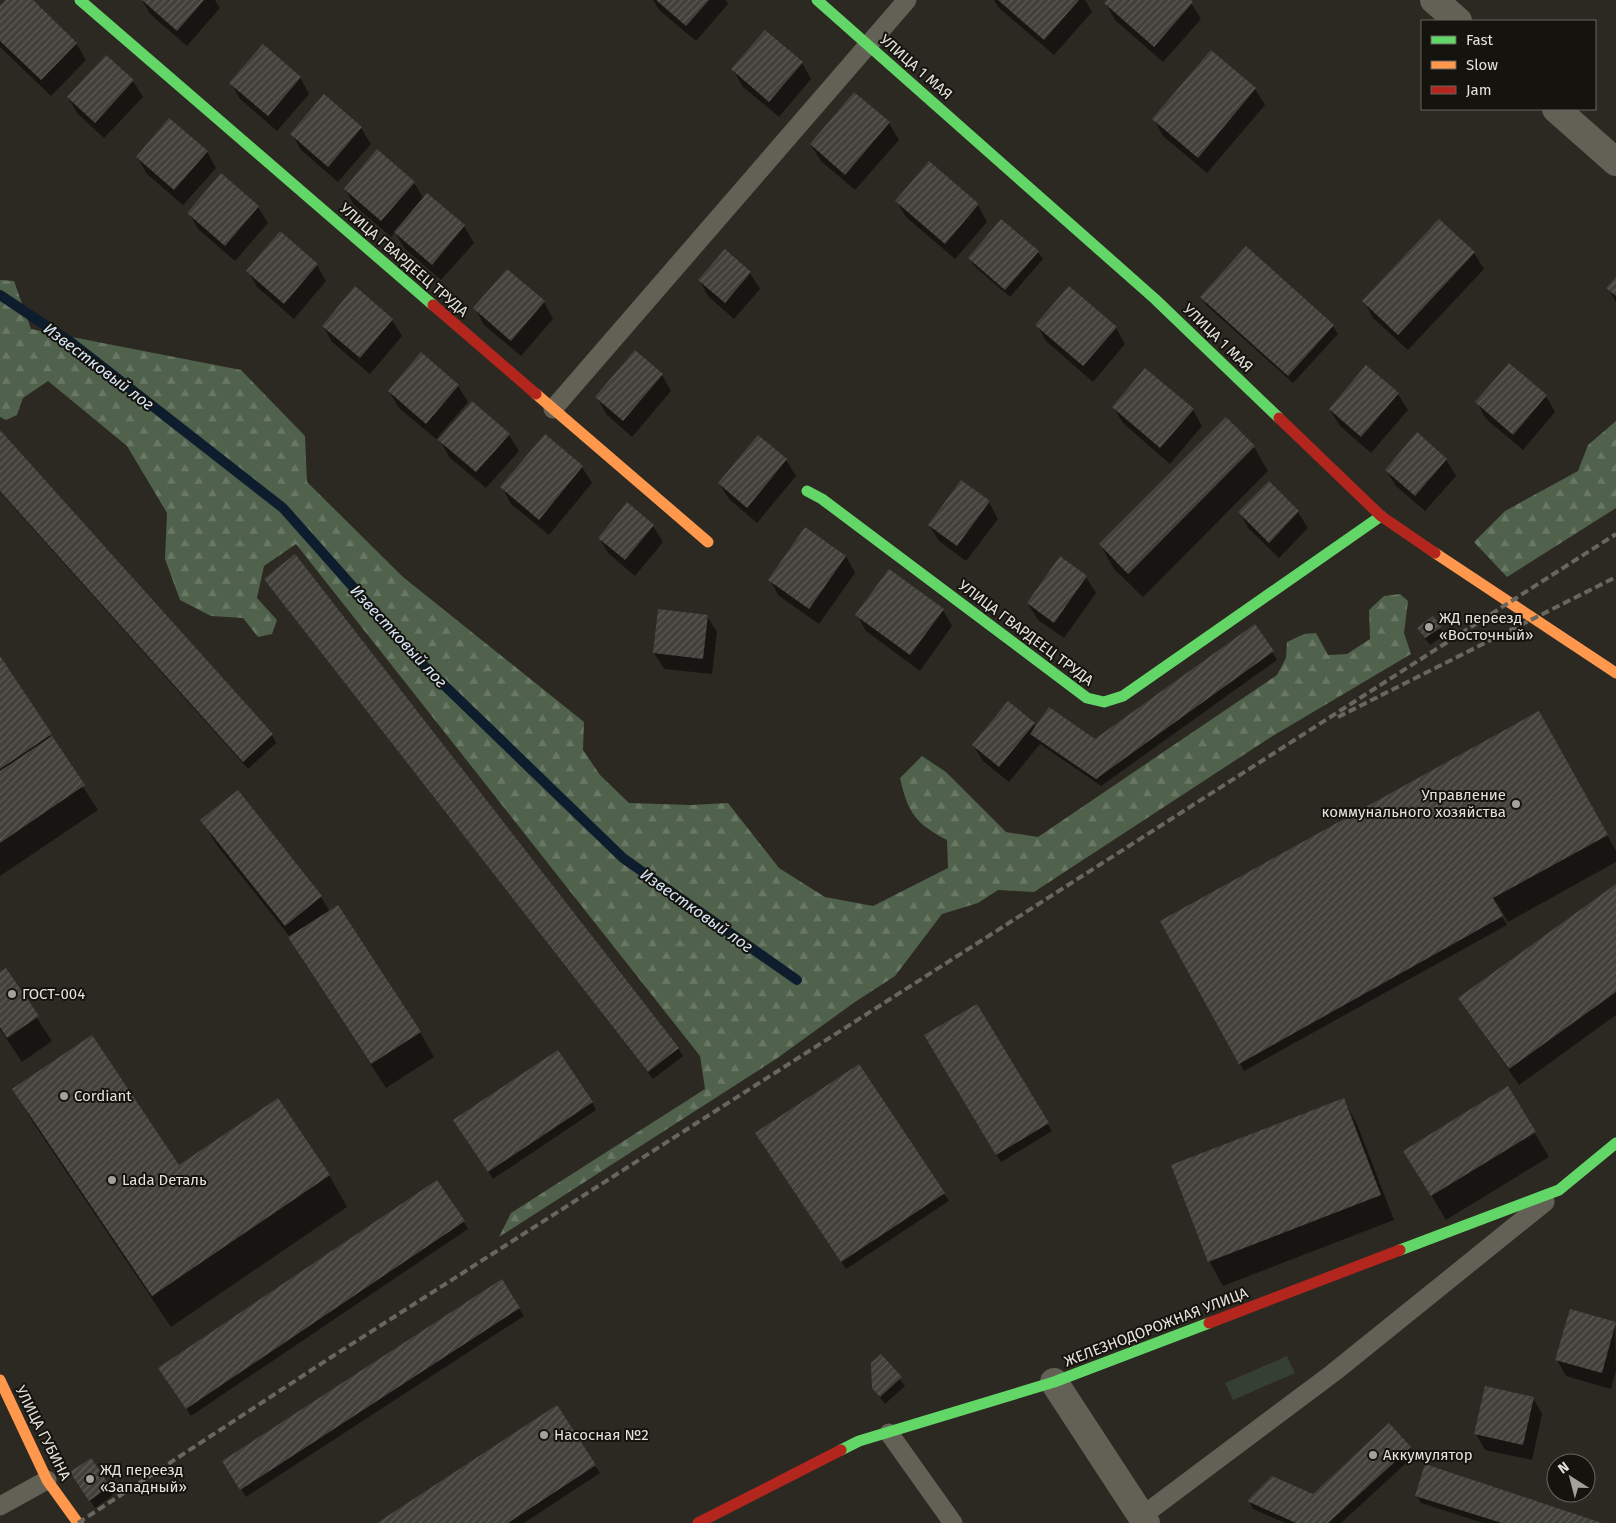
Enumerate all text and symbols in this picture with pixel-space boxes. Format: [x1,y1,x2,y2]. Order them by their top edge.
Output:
legend [1421,20,1596,110]
street label: УЛИЦА 1 МАЯ [876,31,956,103]
text: Fast [1466,31,1493,49]
text: Slow [1466,56,1498,74]
text: Jam [1466,81,1492,99]
street label: УЛИЦА ГВАРДЕЕЦ ТРУДА [336,199,472,321]
street label: УЛИЦА 1 МАЯ [1179,300,1257,376]
water label: Известковый лог [40,319,158,414]
street label: УЛИЦА ГВАРДЕЕЦ ТРУДА [955,576,1097,690]
water label: Известковый лог [346,581,451,692]
place label: ЖД переезд «Восточный» [1439,609,1534,644]
marker: ЖД переезд «Восточный» [1423,621,1435,633]
place label: Управление коммунального хозяйства [1322,786,1506,821]
marker: Управление коммунального хозяйства [1510,798,1522,810]
water label: Известковый лог [637,864,757,956]
place label: ГОСТ-004 [22,985,85,1003]
marker: ГОСТ-004 [6,988,18,1000]
place label: Cordiant [74,1087,132,1105]
marker: Cordiant [58,1090,70,1102]
place label: Lada Dеталь [122,1171,207,1189]
marker: Lada Dеталь [106,1174,118,1186]
street label: ЖЕЛЕЗНОДОРОЖНАЯ УЛИЦА [1062,1283,1251,1370]
street label: УЛИЦА ГУБИНА [11,1383,75,1484]
place label: Насосная №2 [554,1426,649,1444]
marker: Насосная №2 [538,1429,550,1441]
place label: Аккумулятор [1383,1446,1473,1464]
marker: Аккумулятор [1367,1449,1379,1461]
north arrow [1546,1453,1596,1503]
text: N [1555,1458,1572,1477]
place label: ЖД переезд «Западный» [100,1461,187,1496]
marker: ЖД переезд «Западный» [84,1473,96,1485]

